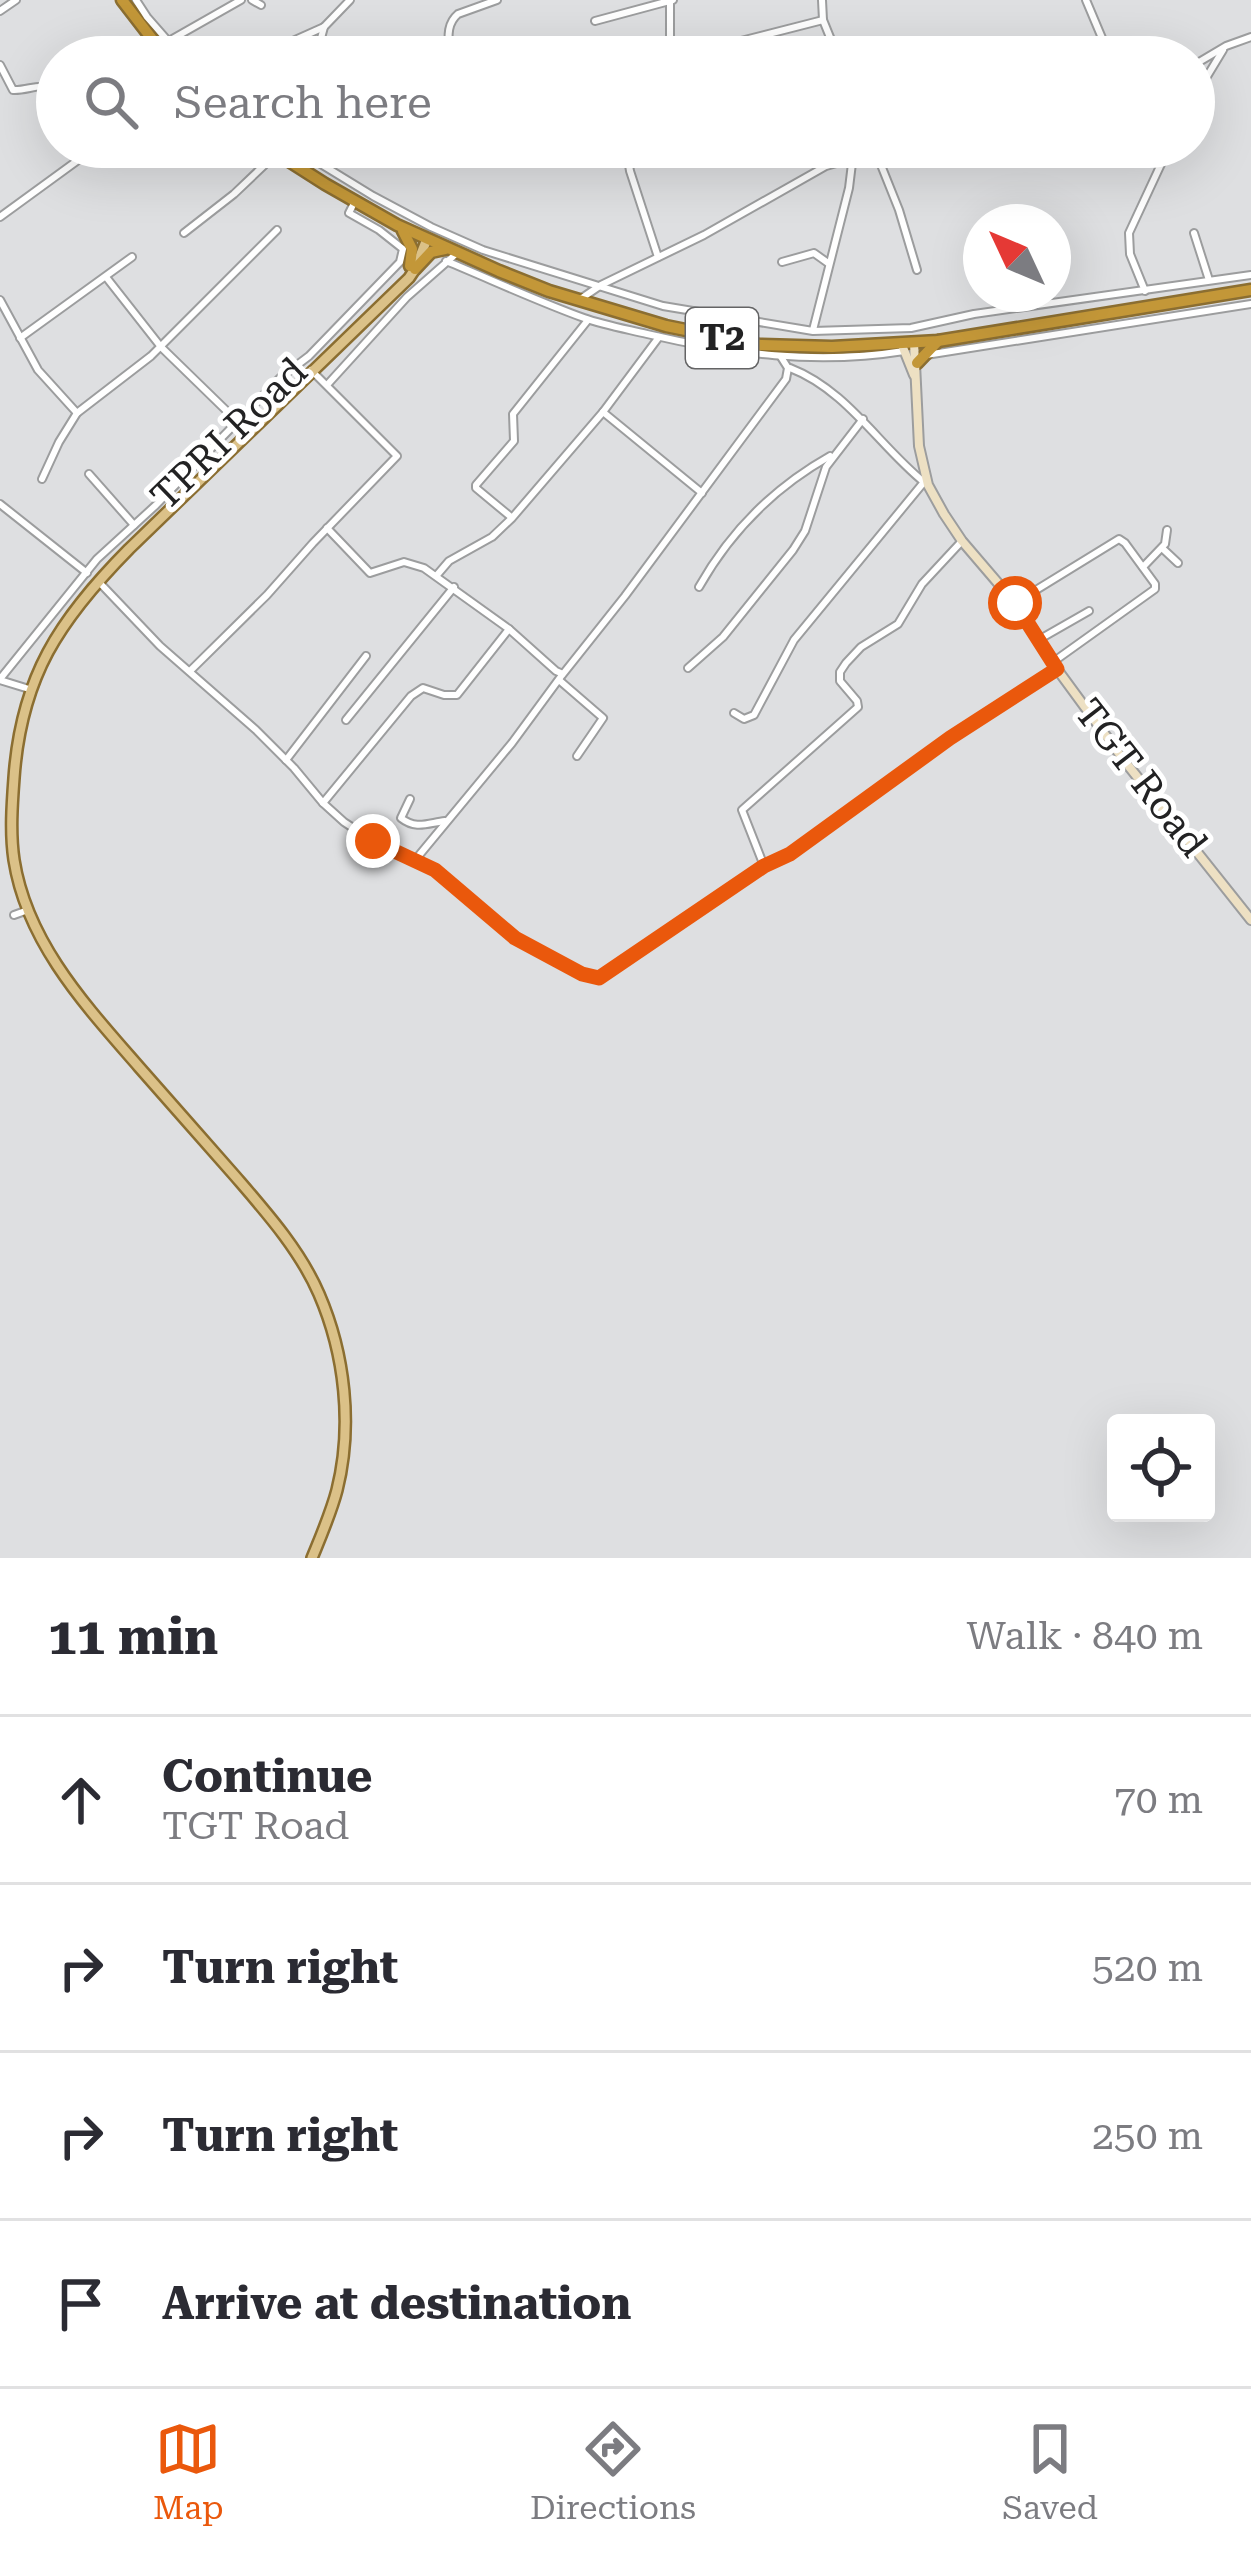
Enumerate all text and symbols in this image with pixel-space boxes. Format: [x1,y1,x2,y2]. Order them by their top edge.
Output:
search box [36,36,1215,168]
icon: search [78,69,144,135]
text: Search here [174,76,432,129]
north arrow [963,204,1071,312]
road number: T2 [686,308,758,368]
street label: TPRI Road [142,349,316,519]
route start [988,576,1042,630]
street label: TGT Road [1065,690,1217,866]
route end [346,814,400,868]
map controls [1107,1414,1215,1522]
button: locate [1107,1414,1215,1522]
text: 11 min [48,1607,218,1666]
text: Walk · 840 m [967,1613,1203,1659]
text: Continue [162,1750,373,1803]
icon: ahead [48,1767,114,1833]
text: 70 m [1114,1777,1203,1823]
text: TGT Road [162,1803,349,1849]
icon: right [48,1935,114,2001]
text: Turn right [162,1941,398,1994]
text: 520 m [1092,1945,1203,1991]
icon: right [48,2103,114,2169]
text: Turn right [162,2109,398,2162]
text: 250 m [1092,2113,1203,2159]
icon: arrive [48,2271,114,2337]
text: Arrive at destination [162,2277,631,2330]
tab: Map [153,2416,224,2527]
tab: Directions [530,2416,696,2527]
tab: Saved [1002,2416,1098,2527]

